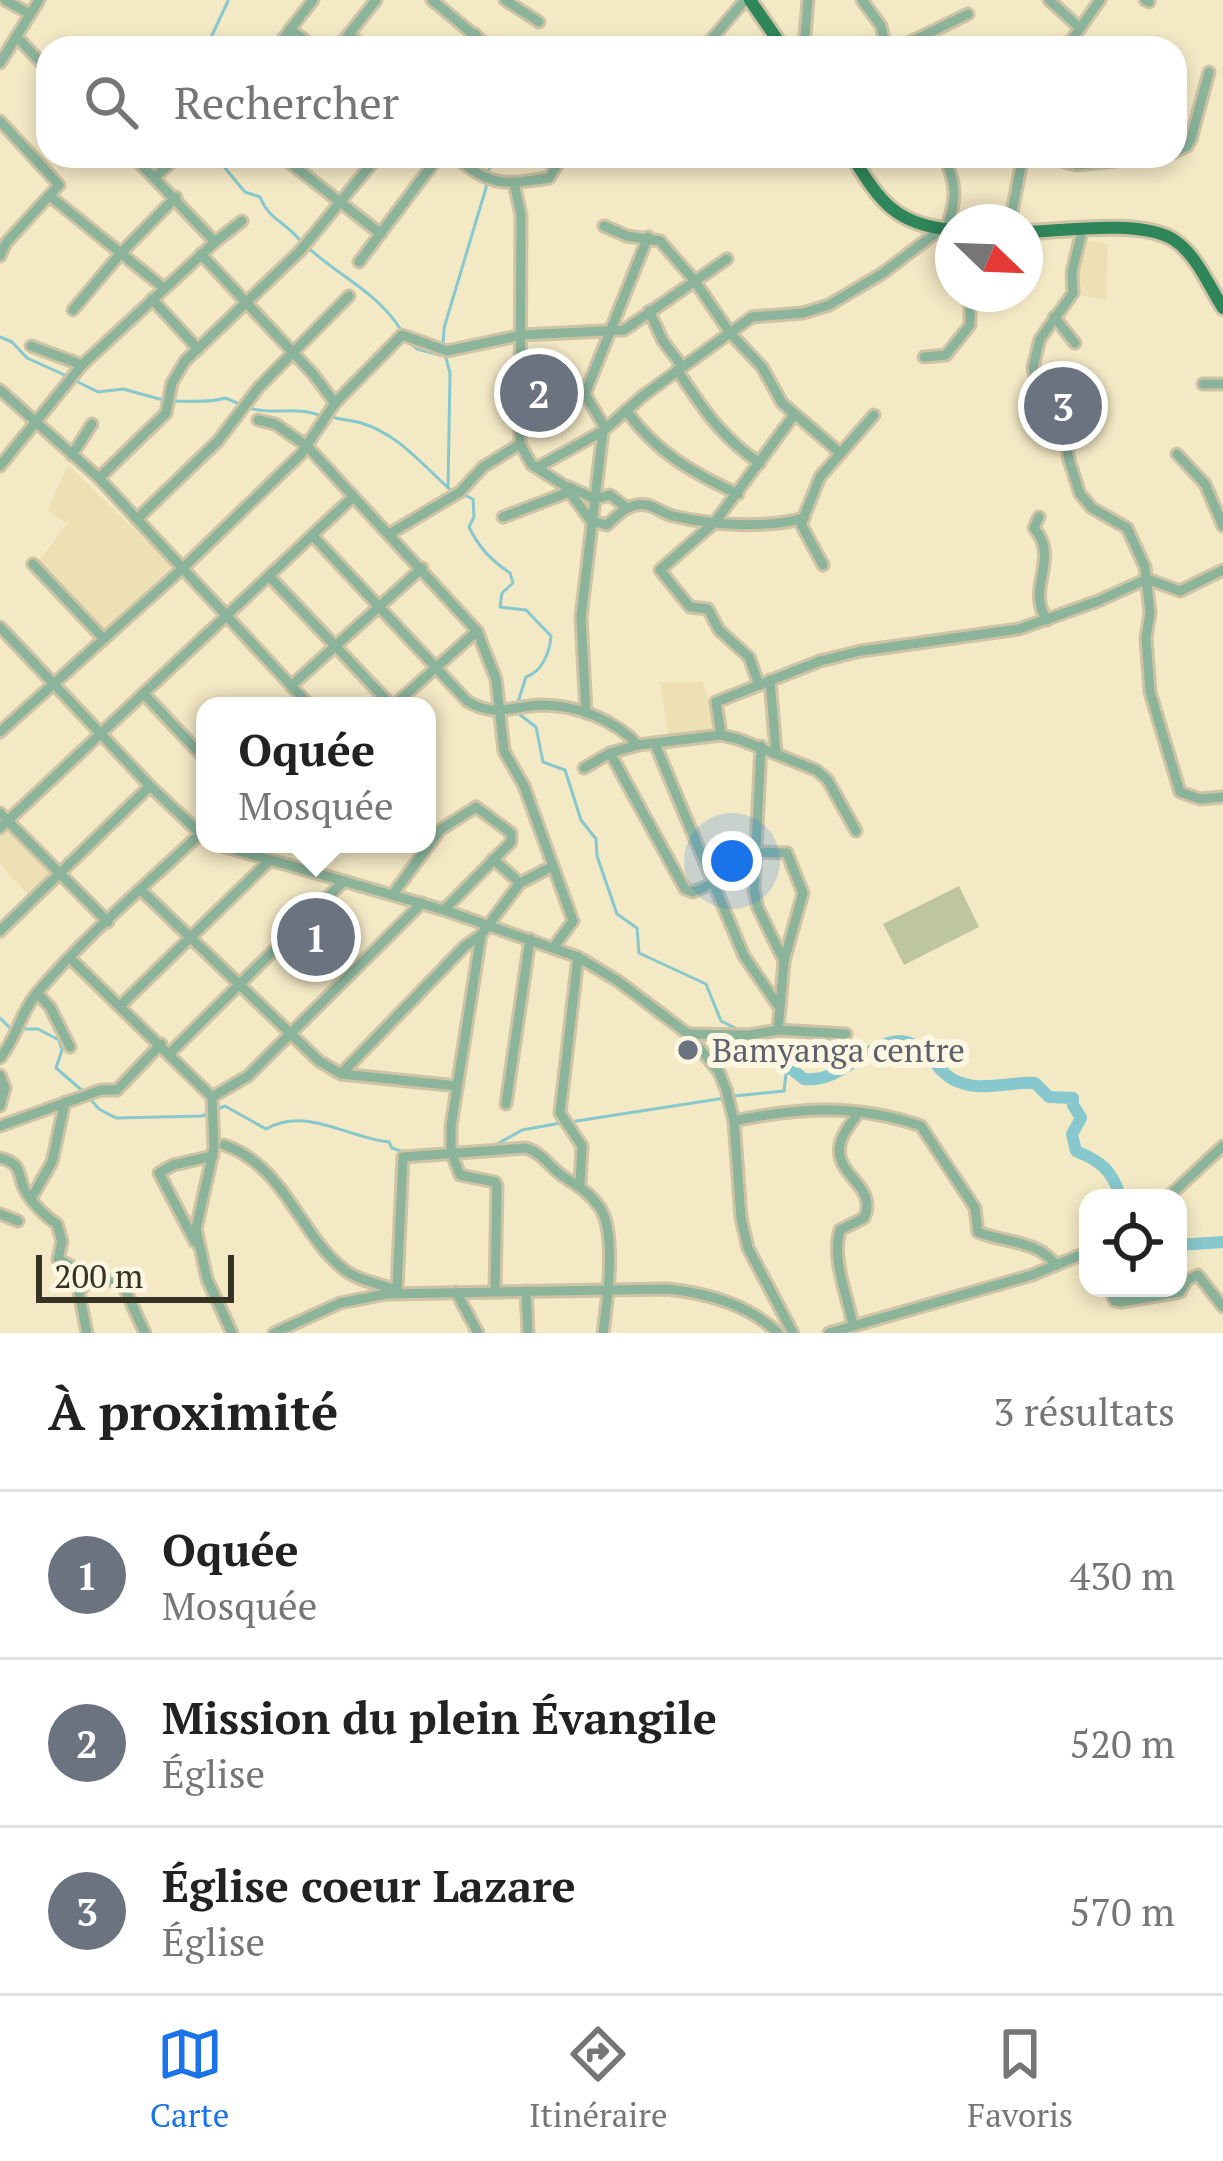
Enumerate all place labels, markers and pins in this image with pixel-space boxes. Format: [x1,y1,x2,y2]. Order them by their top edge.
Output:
pin: 2 [500,348,578,438]
pin: 3 [1024,361,1102,451]
pin: 1 [277,892,355,982]
place label: Bamyanga centre [712,1028,965,1071]
marker: Bamyanga centre [675,1037,701,1063]

